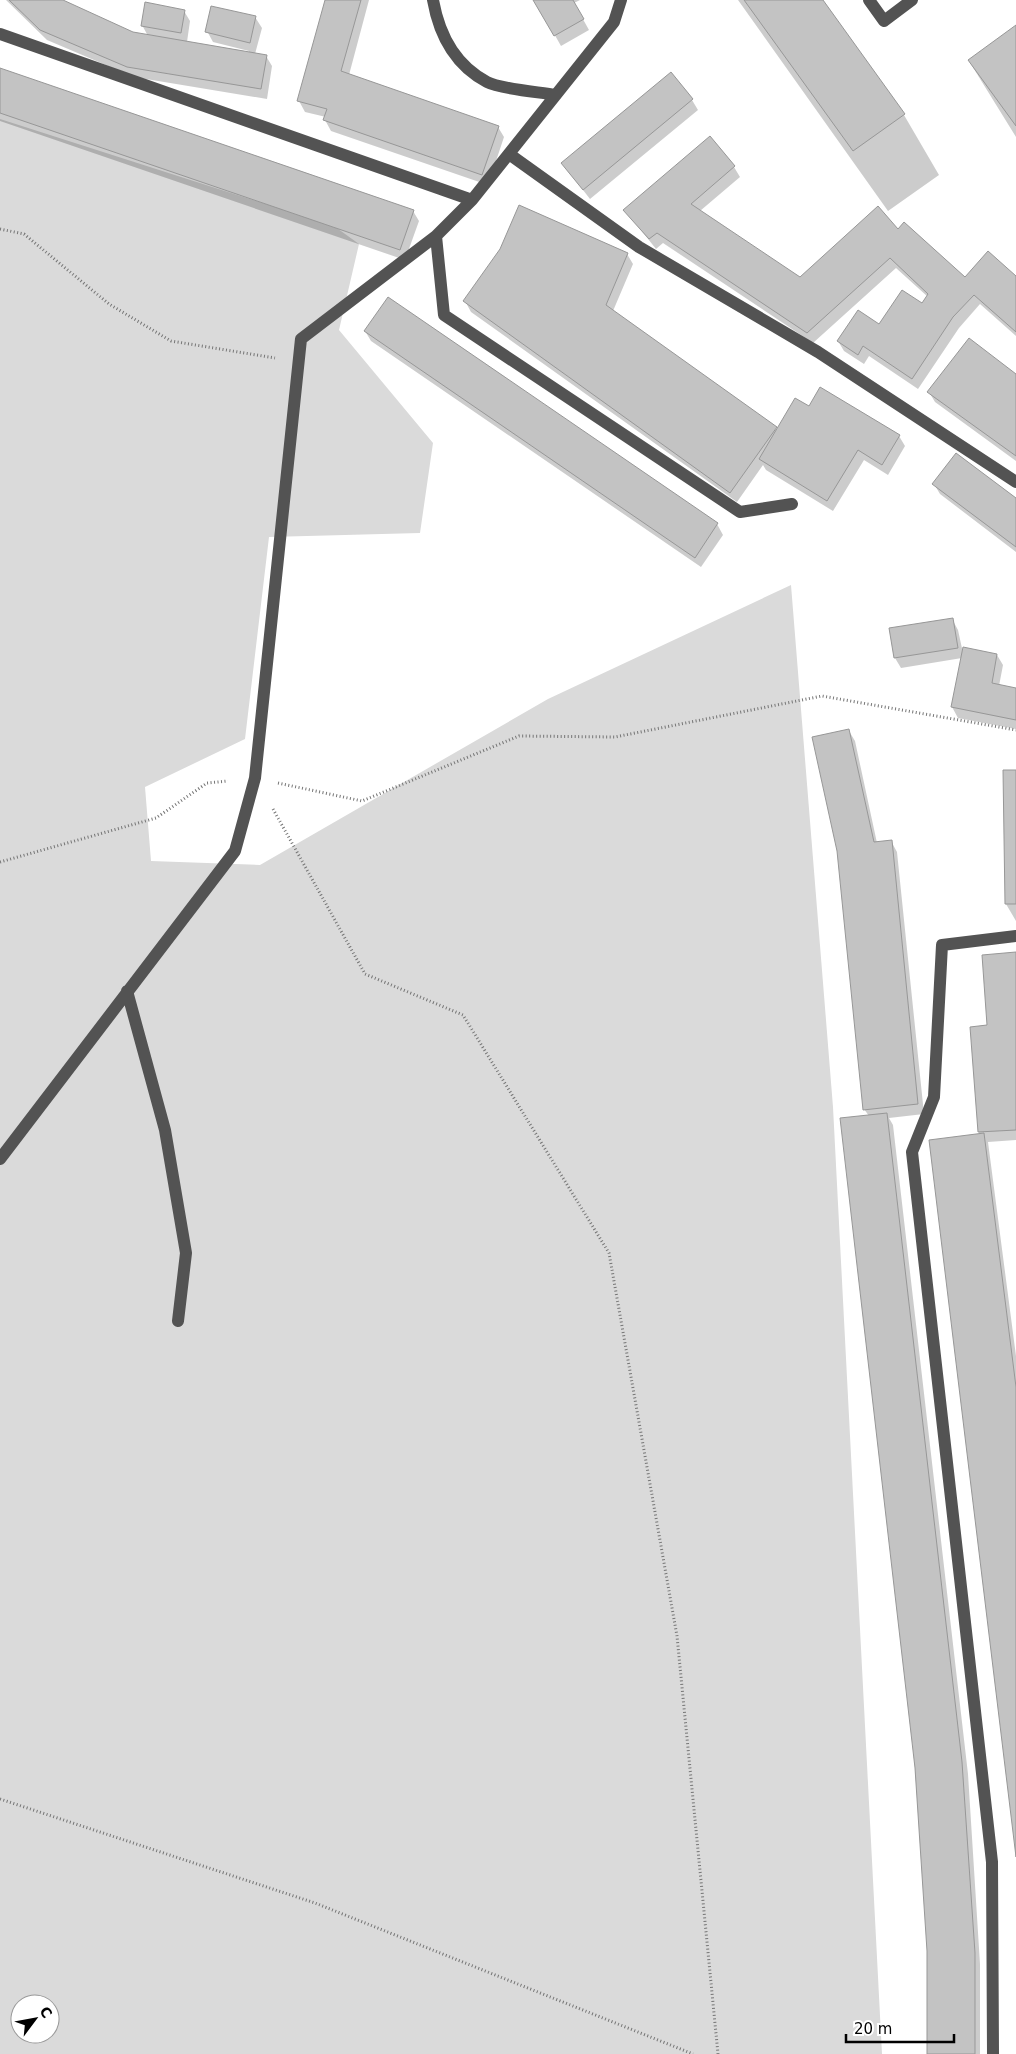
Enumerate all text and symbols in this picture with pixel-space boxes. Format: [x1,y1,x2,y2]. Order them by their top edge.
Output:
north arrow [10,1994,60,2044]
text: С [37,2004,56,2021]
scale bar [846,2012,954,2044]
text: 20 m [854,2020,892,2038]

